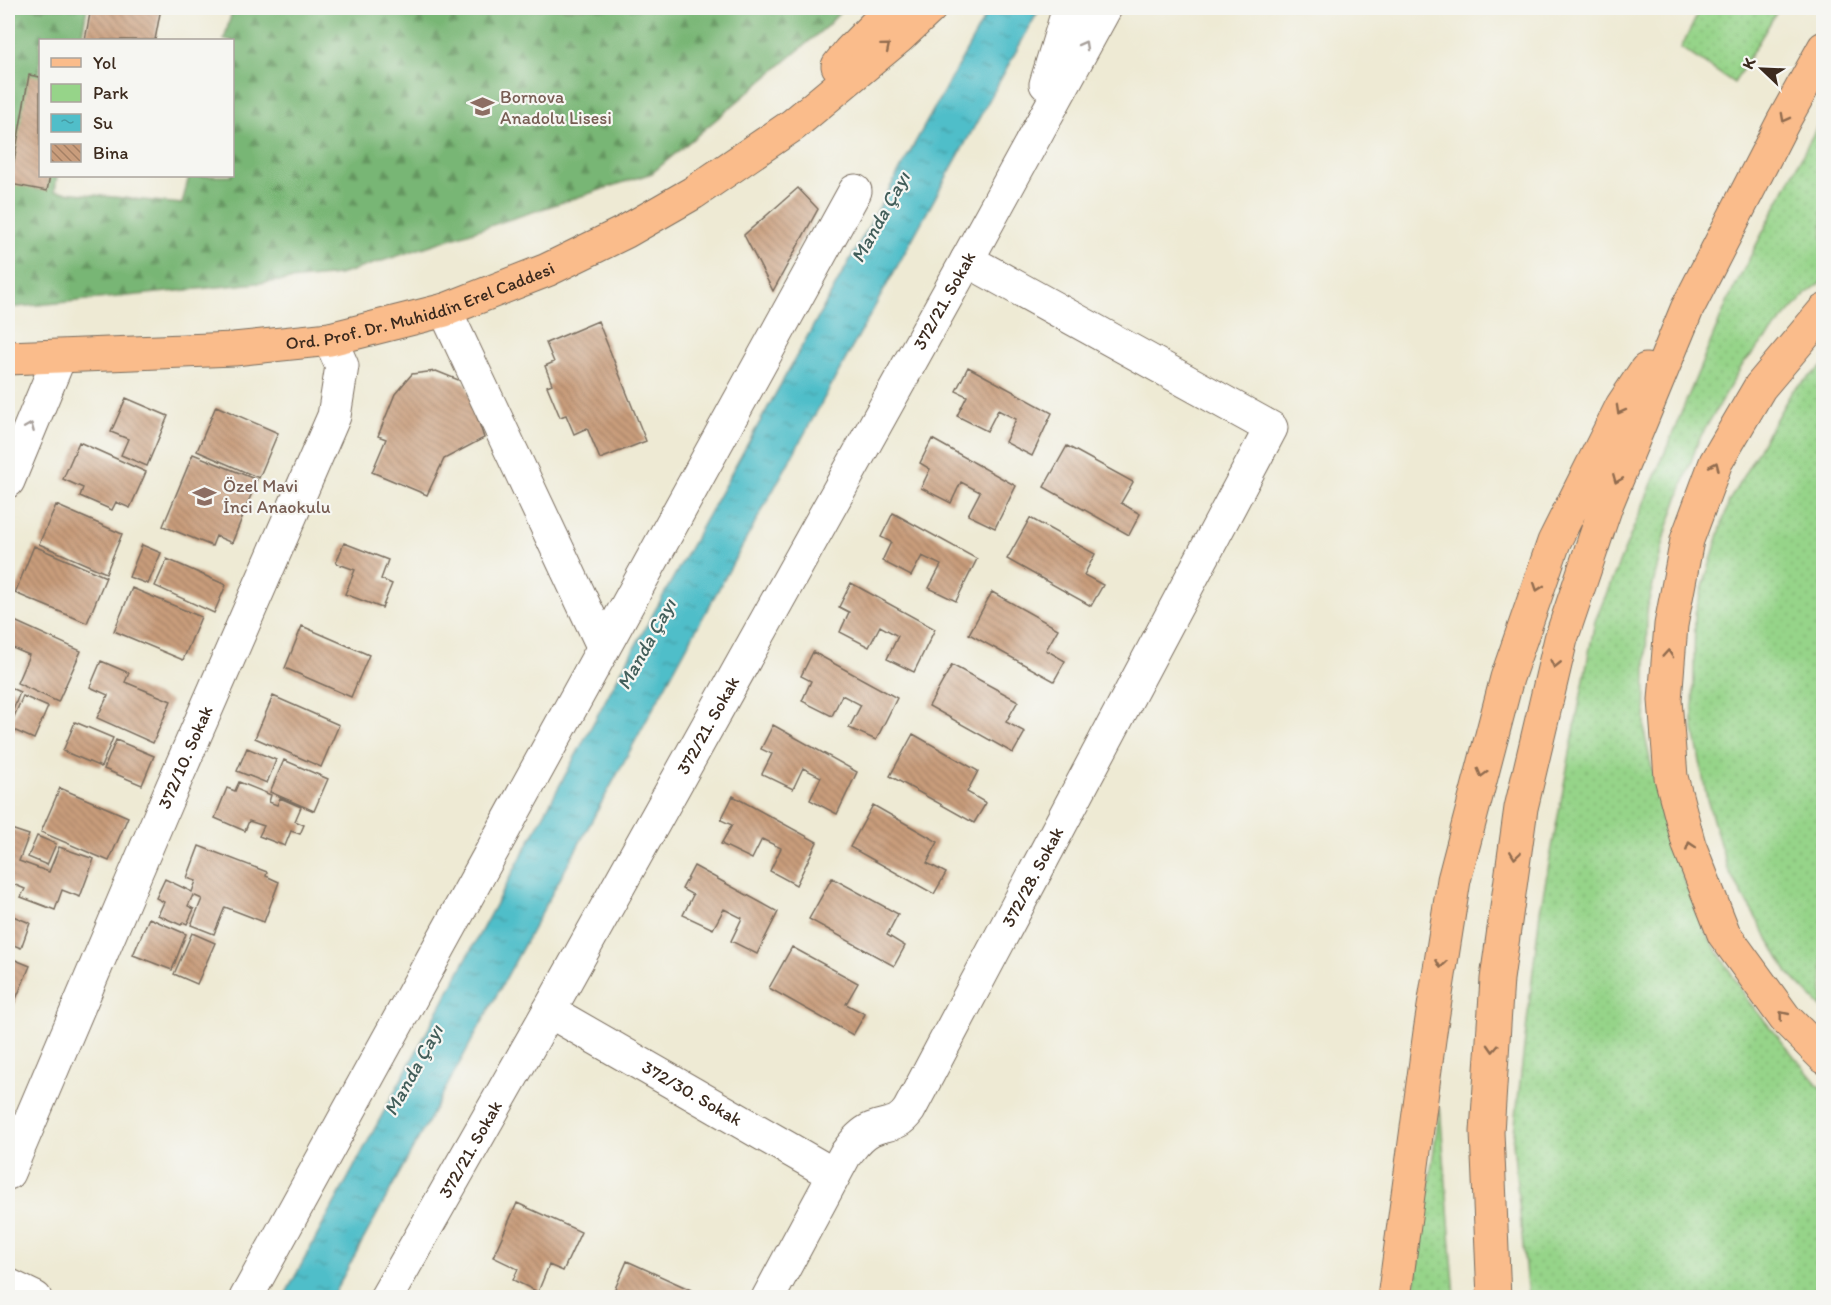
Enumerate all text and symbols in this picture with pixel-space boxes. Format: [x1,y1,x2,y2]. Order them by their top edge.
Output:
legend [39,39,234,177]
north arrow [1732,39,1792,99]
one-way arrow [1077,41,1088,51]
one-way arrow [879,44,890,55]
text: Yol [93,52,116,74]
text: K [1738,54,1760,72]
text: Park [93,82,128,104]
place label: Bornova Anadolu Lisesi [500,86,612,129]
school or university icon: Bornova Anadolu Lisesi [469,94,495,120]
text: Su [93,112,113,134]
one-way arrow [1781,112,1792,122]
text: Bina [93,142,128,164]
water label: Manda Çayı [845,167,915,267]
street label: 372/21. Sokak [908,248,980,354]
street label: Ord. Prof. Dr. Muhiddin Erel Caddesi [284,257,558,355]
one-way arrow [1616,404,1627,415]
one-way arrow [23,422,35,433]
one-way arrow [1708,461,1720,472]
one-way arrow [1612,473,1624,484]
place label: Özel Mavi İnci Anaokulu [223,475,331,518]
school or university icon: Özel Mavi İnci Anaokulu [192,483,218,509]
one-way arrow [1533,581,1546,592]
water label: Manda Çayı [611,594,681,694]
one-way arrow [1662,649,1675,658]
one-way arrow [1550,659,1563,669]
street label: 372/21. Sokak [672,672,744,778]
street label: 372/10. Sokak [153,702,217,812]
one-way arrow [1476,768,1489,778]
street label: 372/28. Sokak [997,823,1068,931]
one-way arrow [1685,841,1697,852]
one-way arrow [1509,850,1521,859]
one-way arrow [1435,959,1447,968]
one-way arrow [1780,1011,1791,1022]
water label: Manda Çayı [378,1020,448,1120]
one-way arrow [1486,1044,1499,1053]
street label: 372/30. Sokak [638,1056,746,1131]
street label: 372/21. Sokak [434,1097,507,1202]

